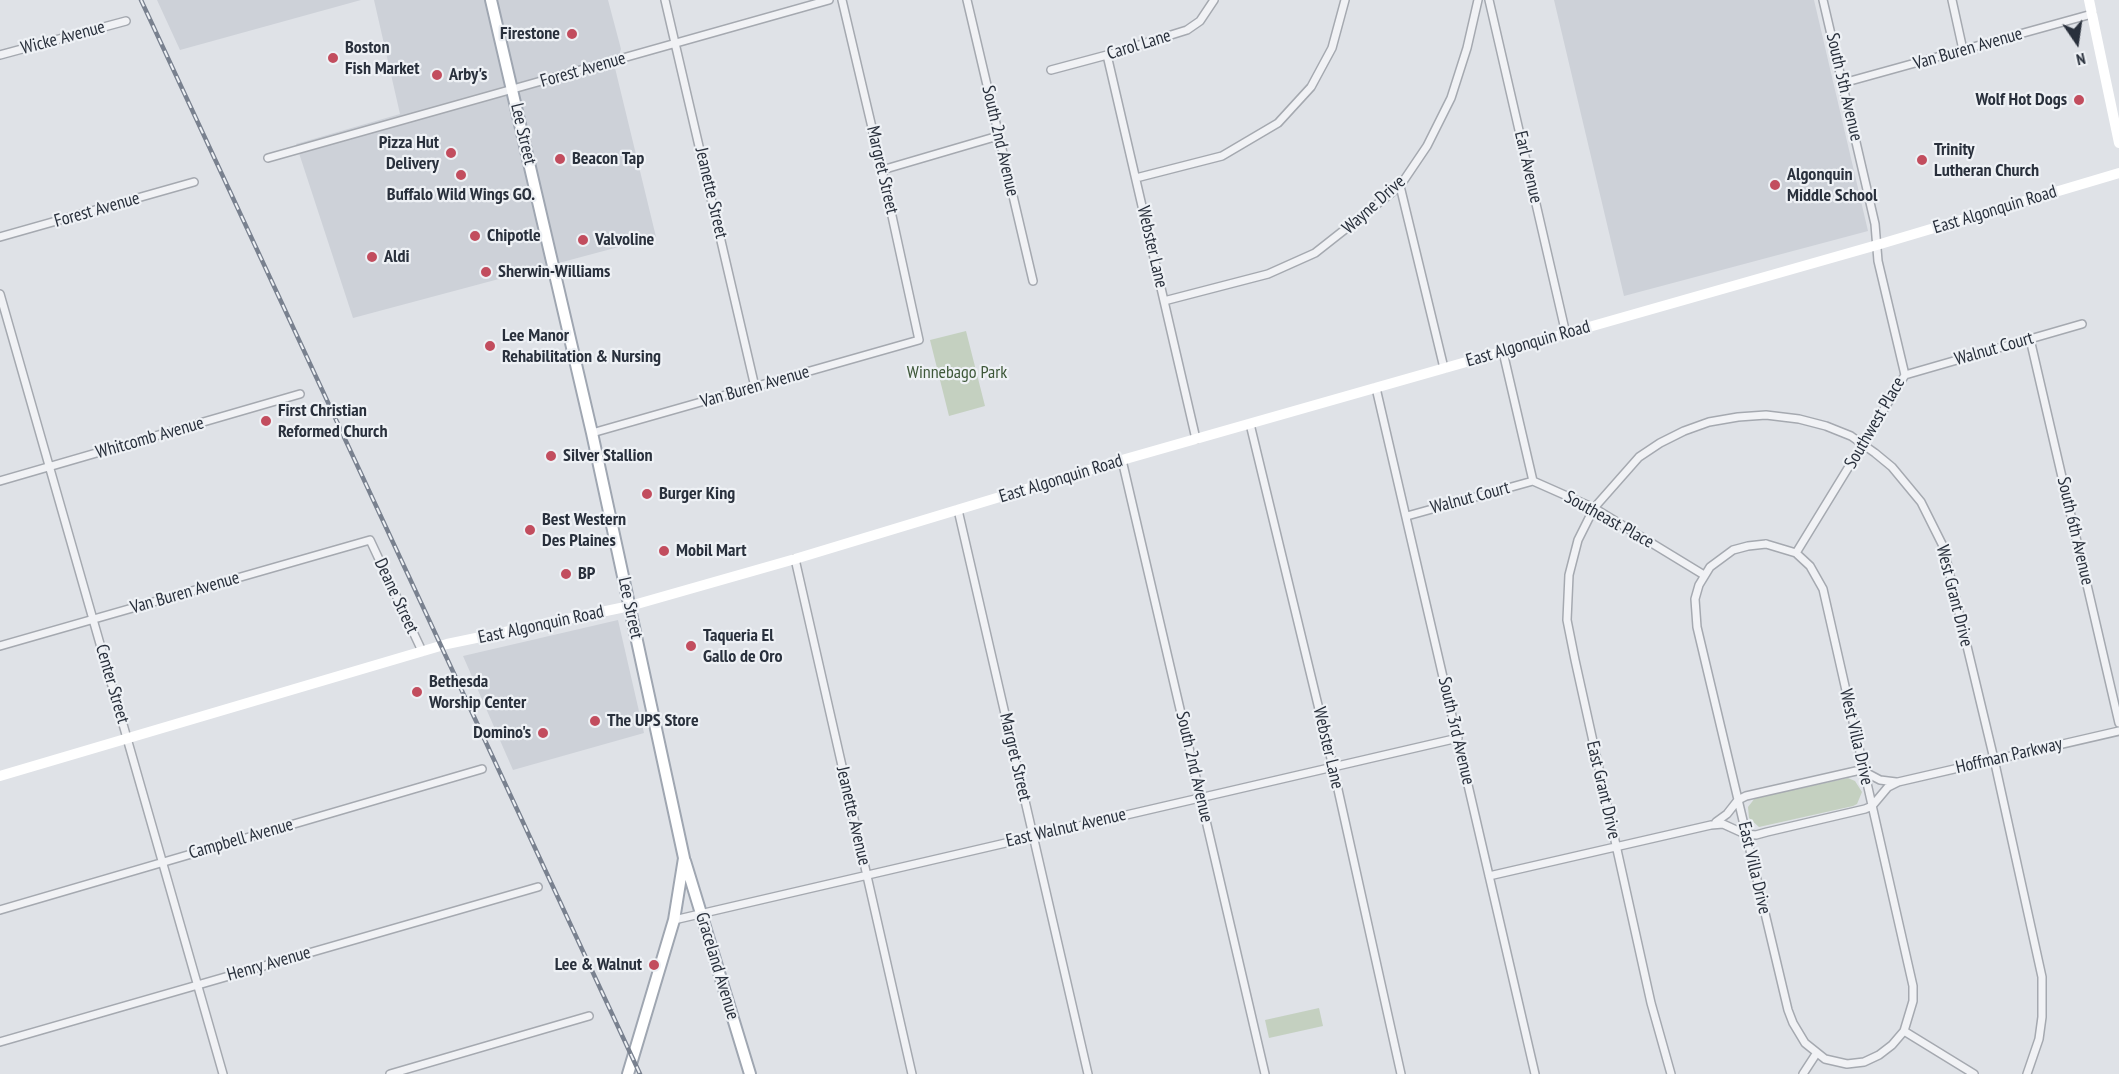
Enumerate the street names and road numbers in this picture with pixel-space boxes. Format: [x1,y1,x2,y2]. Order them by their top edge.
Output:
street label: Wicke Avenue [19,16,107,60]
street label: Van Buren Avenue [1911,23,2025,75]
street label: Carol Lane [1104,25,1174,65]
street label: South 5th Avenue [1821,31,1867,143]
street label: Forest Avenue [538,47,628,93]
street label: South 2nd Avenue [977,83,1023,199]
street label: Lee Street [505,101,541,167]
street label: Margret Street [861,124,903,216]
street label: Earl Avenue [1509,129,1547,205]
street label: Jeanette Street [690,145,732,241]
street label: Wayne Drive [1338,171,1410,239]
street label: East Algonquin Road [1931,181,2059,239]
street label: Forest Avenue [52,187,142,233]
street label: Webster Lane [1132,204,1172,290]
street label: East Algonquin Road [1464,316,1592,372]
street label: Walnut Court [1952,327,2036,371]
street label: Van Buren Avenue [698,361,812,413]
street label: Southwest Place [1840,373,1910,473]
street label: Whitcomb Avenue [93,412,207,464]
street label: East Algonquin Road [997,450,1125,508]
street label: South 6th Avenue [2052,475,2098,587]
street label: Walnut Court [1428,477,1512,519]
street label: Southeast Place [1561,487,1657,553]
street label: West Grant Drive [1931,543,1977,649]
street label: Deane Street [369,555,423,637]
street label: Van Buren Avenue [128,567,242,619]
street label: Lee Street [613,575,647,641]
street label: East Algonquin Road [476,601,606,649]
street label: Center Street [90,642,134,726]
street label: South 3rd Avenue [1433,675,1479,787]
street label: West Villa Drive [1834,687,1878,787]
street label: Webster Lane [1308,705,1348,791]
street label: South 2nd Avenue [1171,709,1217,825]
street label: Margret Street [994,711,1036,803]
street label: Hoffman Parkway [1954,733,2064,779]
street label: East Grant Drive [1581,739,1625,841]
street label: Jeanette Avenue [831,764,875,868]
street label: East Walnut Avenue [1004,804,1128,852]
street label: Campbell Avenue [186,814,296,864]
street label: East Villa Drive [1733,820,1775,916]
street label: Graceland Avenue [690,910,744,1022]
street label: Henry Avenue [225,942,313,986]

